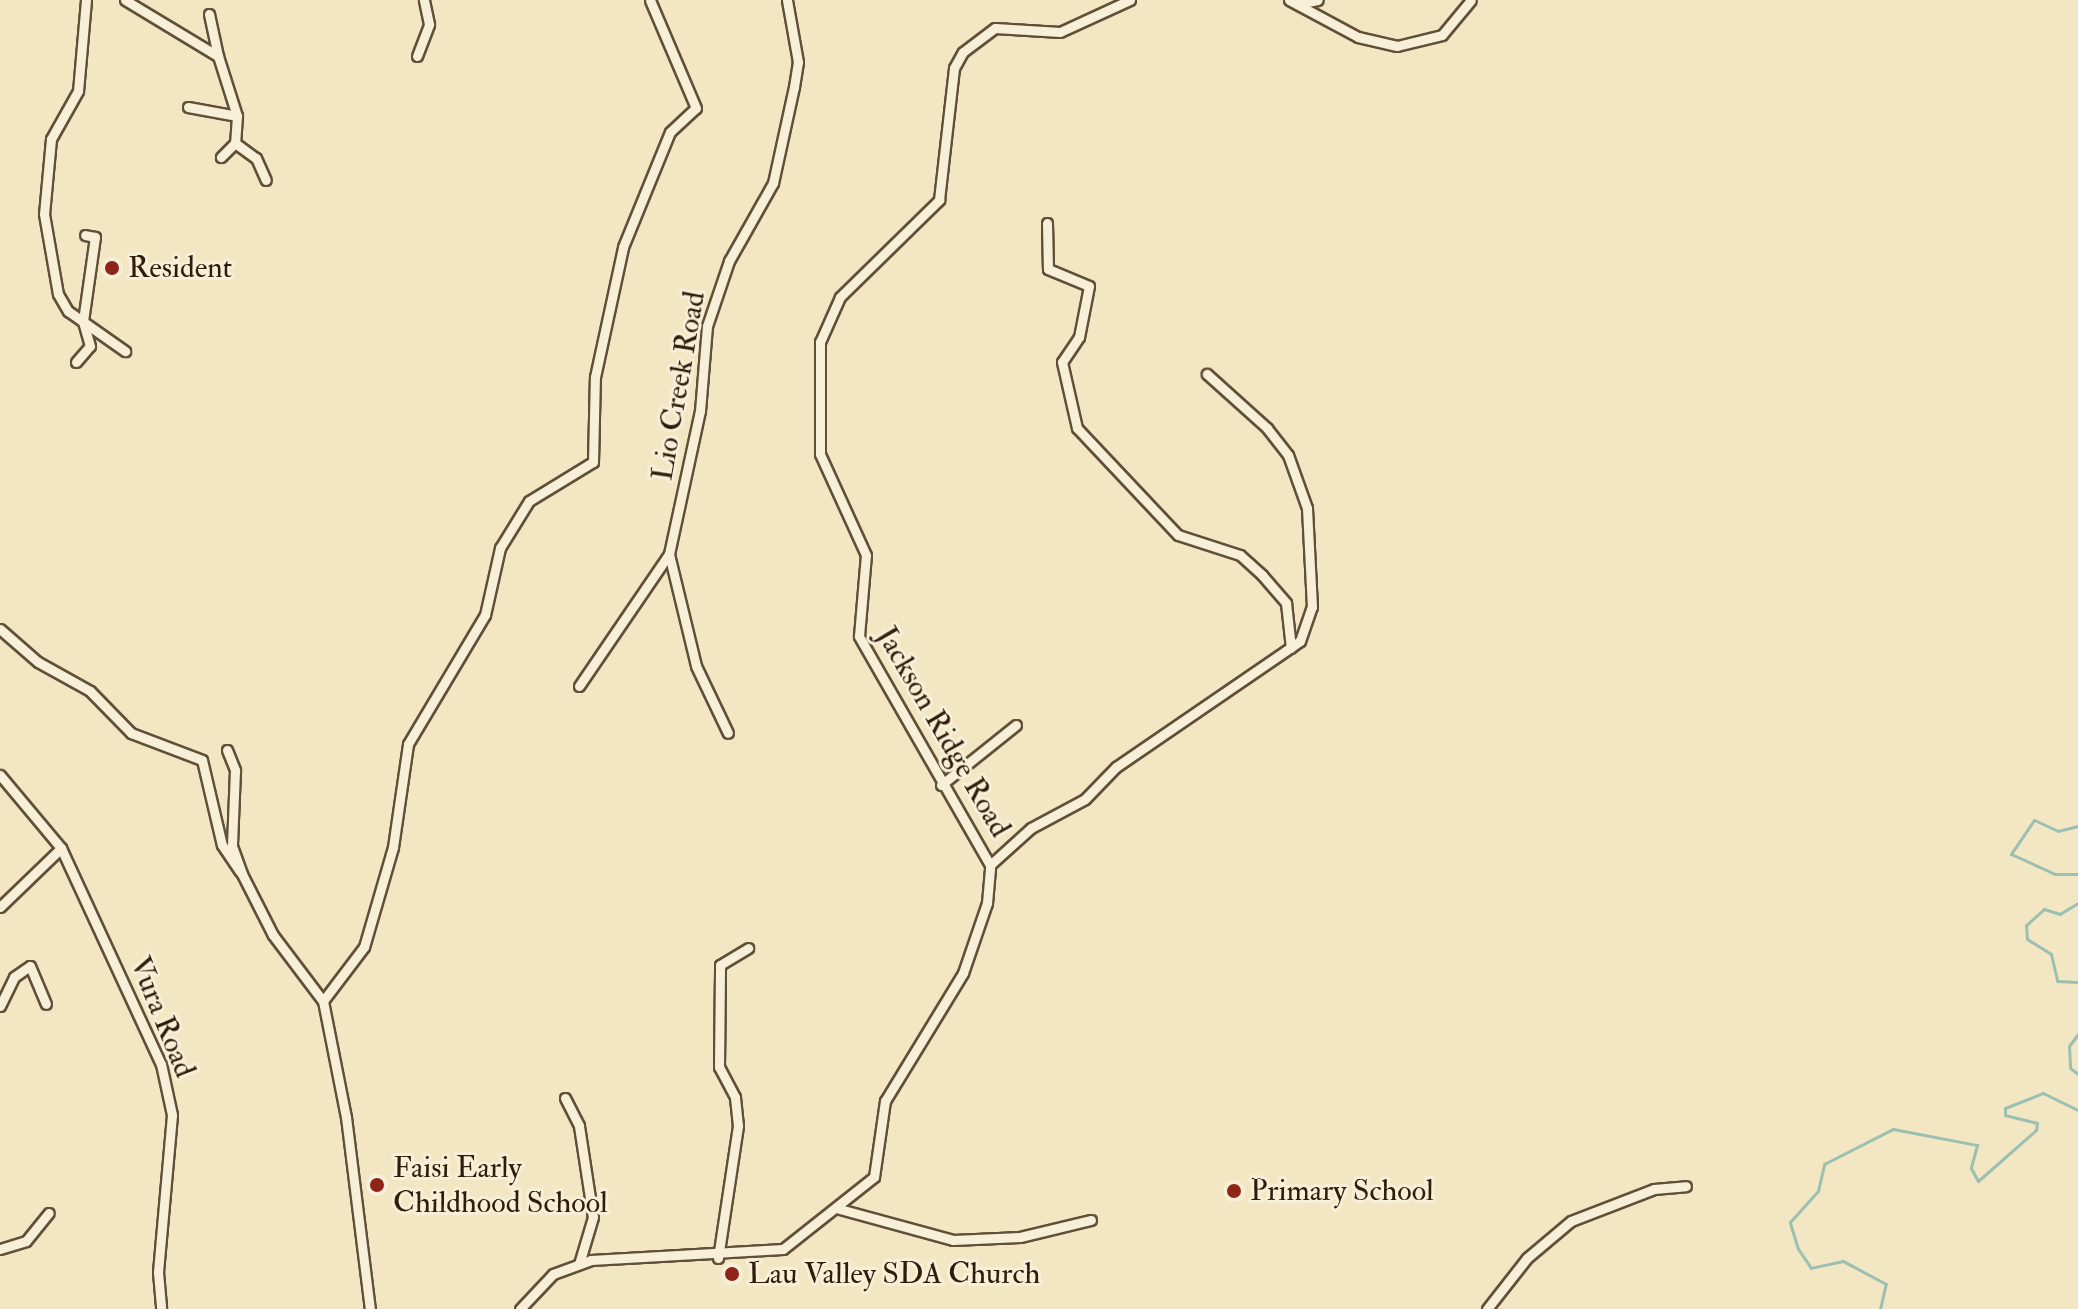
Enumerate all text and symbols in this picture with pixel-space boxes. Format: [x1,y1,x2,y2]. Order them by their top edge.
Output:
place label: Resident [128,250,232,286]
marker: Resident [103,259,121,277]
street label: Lio Creek Road [645,289,713,483]
street label: Jackson Ridge Road [868,620,1018,844]
street label: Vura Road [121,951,203,1083]
place label: Faisi Early Childhood School [393,1150,608,1220]
place label: Primary School [1250,1173,1434,1209]
marker: Faisi Early Childhood School [368,1176,386,1194]
marker: Primary School [1225,1182,1243,1200]
place label: Lau Valley SDA Church [748,1256,1040,1292]
marker: Lau Valley SDA Church [723,1265,741,1283]

